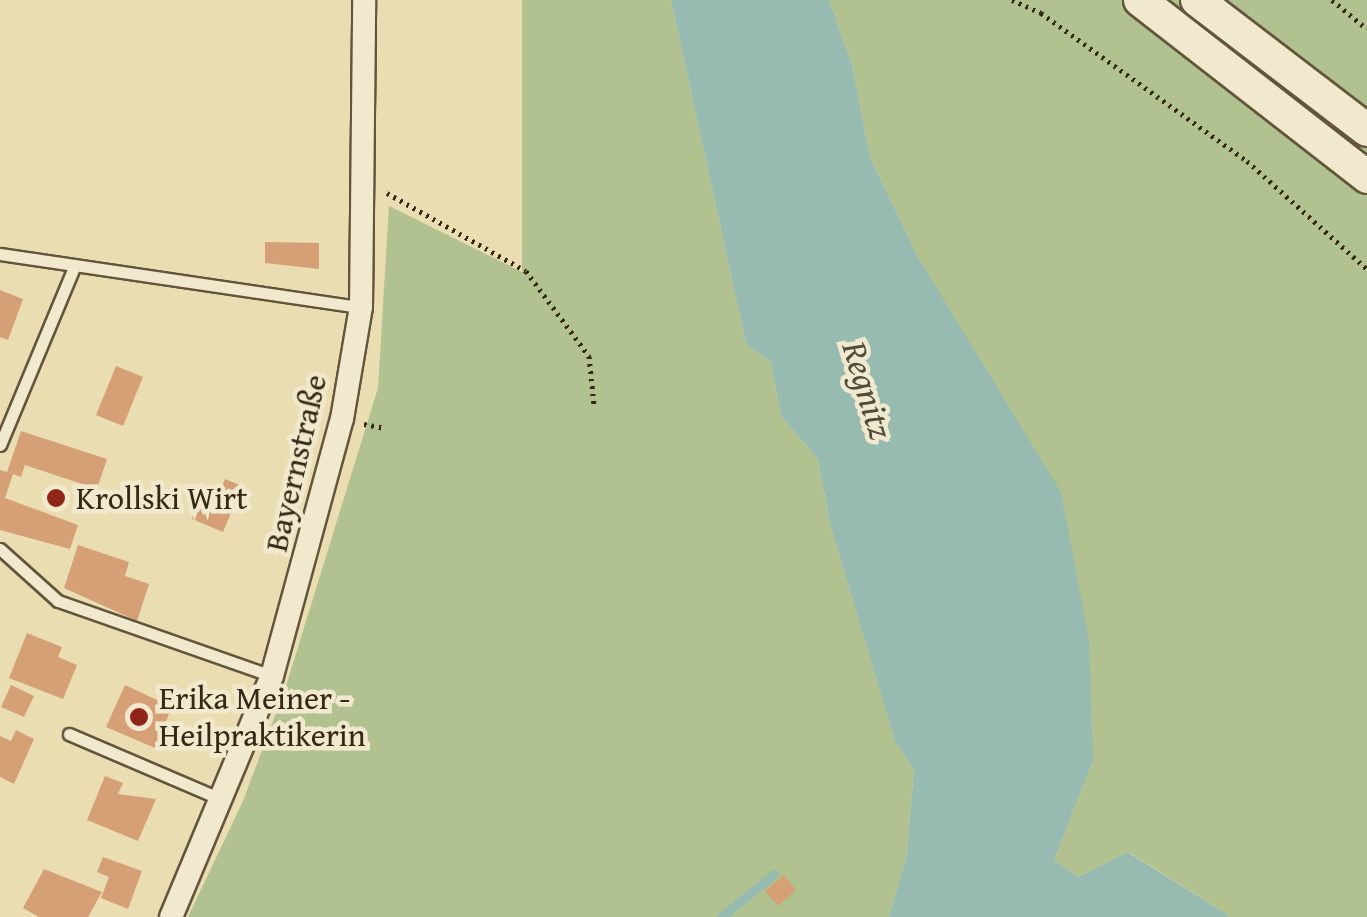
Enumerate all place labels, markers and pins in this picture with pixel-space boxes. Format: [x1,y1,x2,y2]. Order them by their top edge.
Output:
place label: Krollski Wirt [76,479,248,517]
marker: Krollski Wirt [45,487,67,509]
place label: Erika Meiner - Heilpraktikerin [159,680,366,755]
marker: Erika Meiner - Heilpraktikerin [128,706,150,728]

